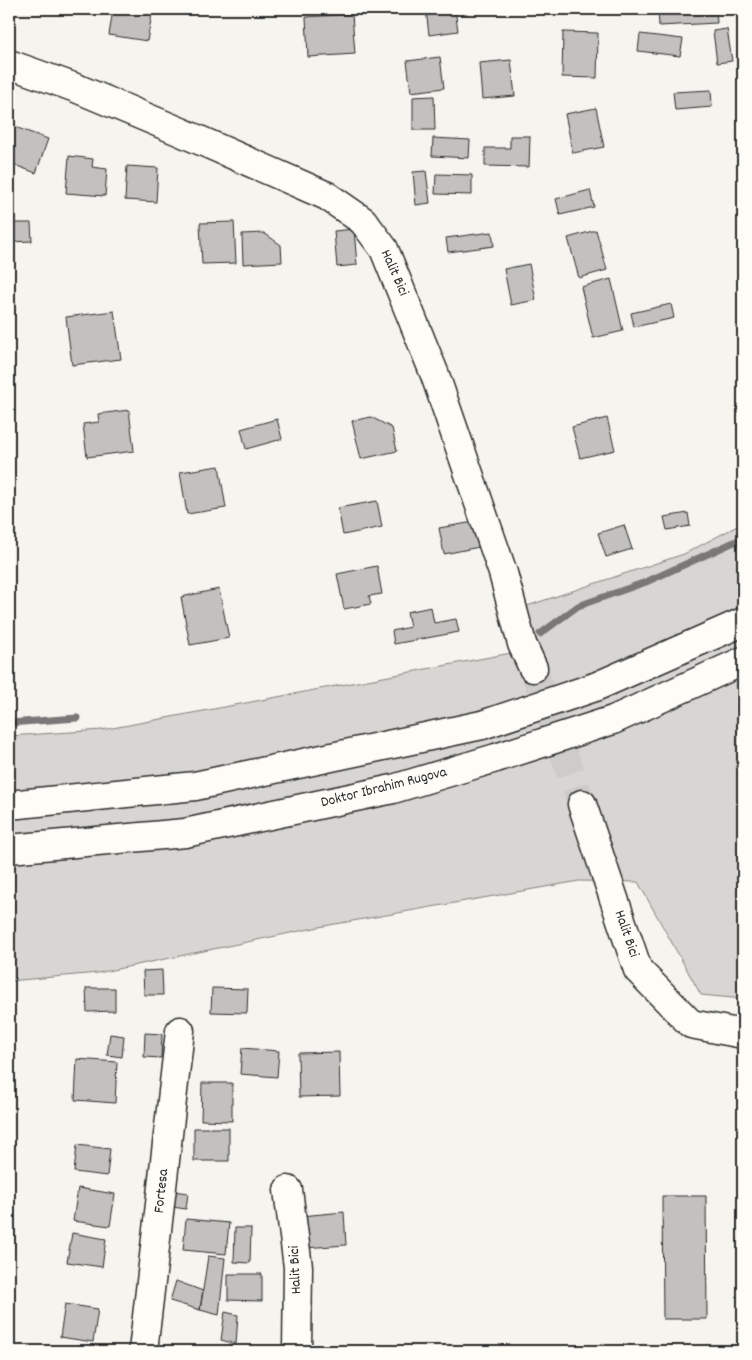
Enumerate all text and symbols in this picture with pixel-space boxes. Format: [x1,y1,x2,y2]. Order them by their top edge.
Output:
street label: Halit Bici [374,246,414,300]
street label: Doktor Ibrahim Rugova [319,761,450,814]
street label: Halit Bici [608,907,644,961]
street label: Fortesa [149,1167,175,1214]
street label: Halit Bici [284,1245,308,1295]

